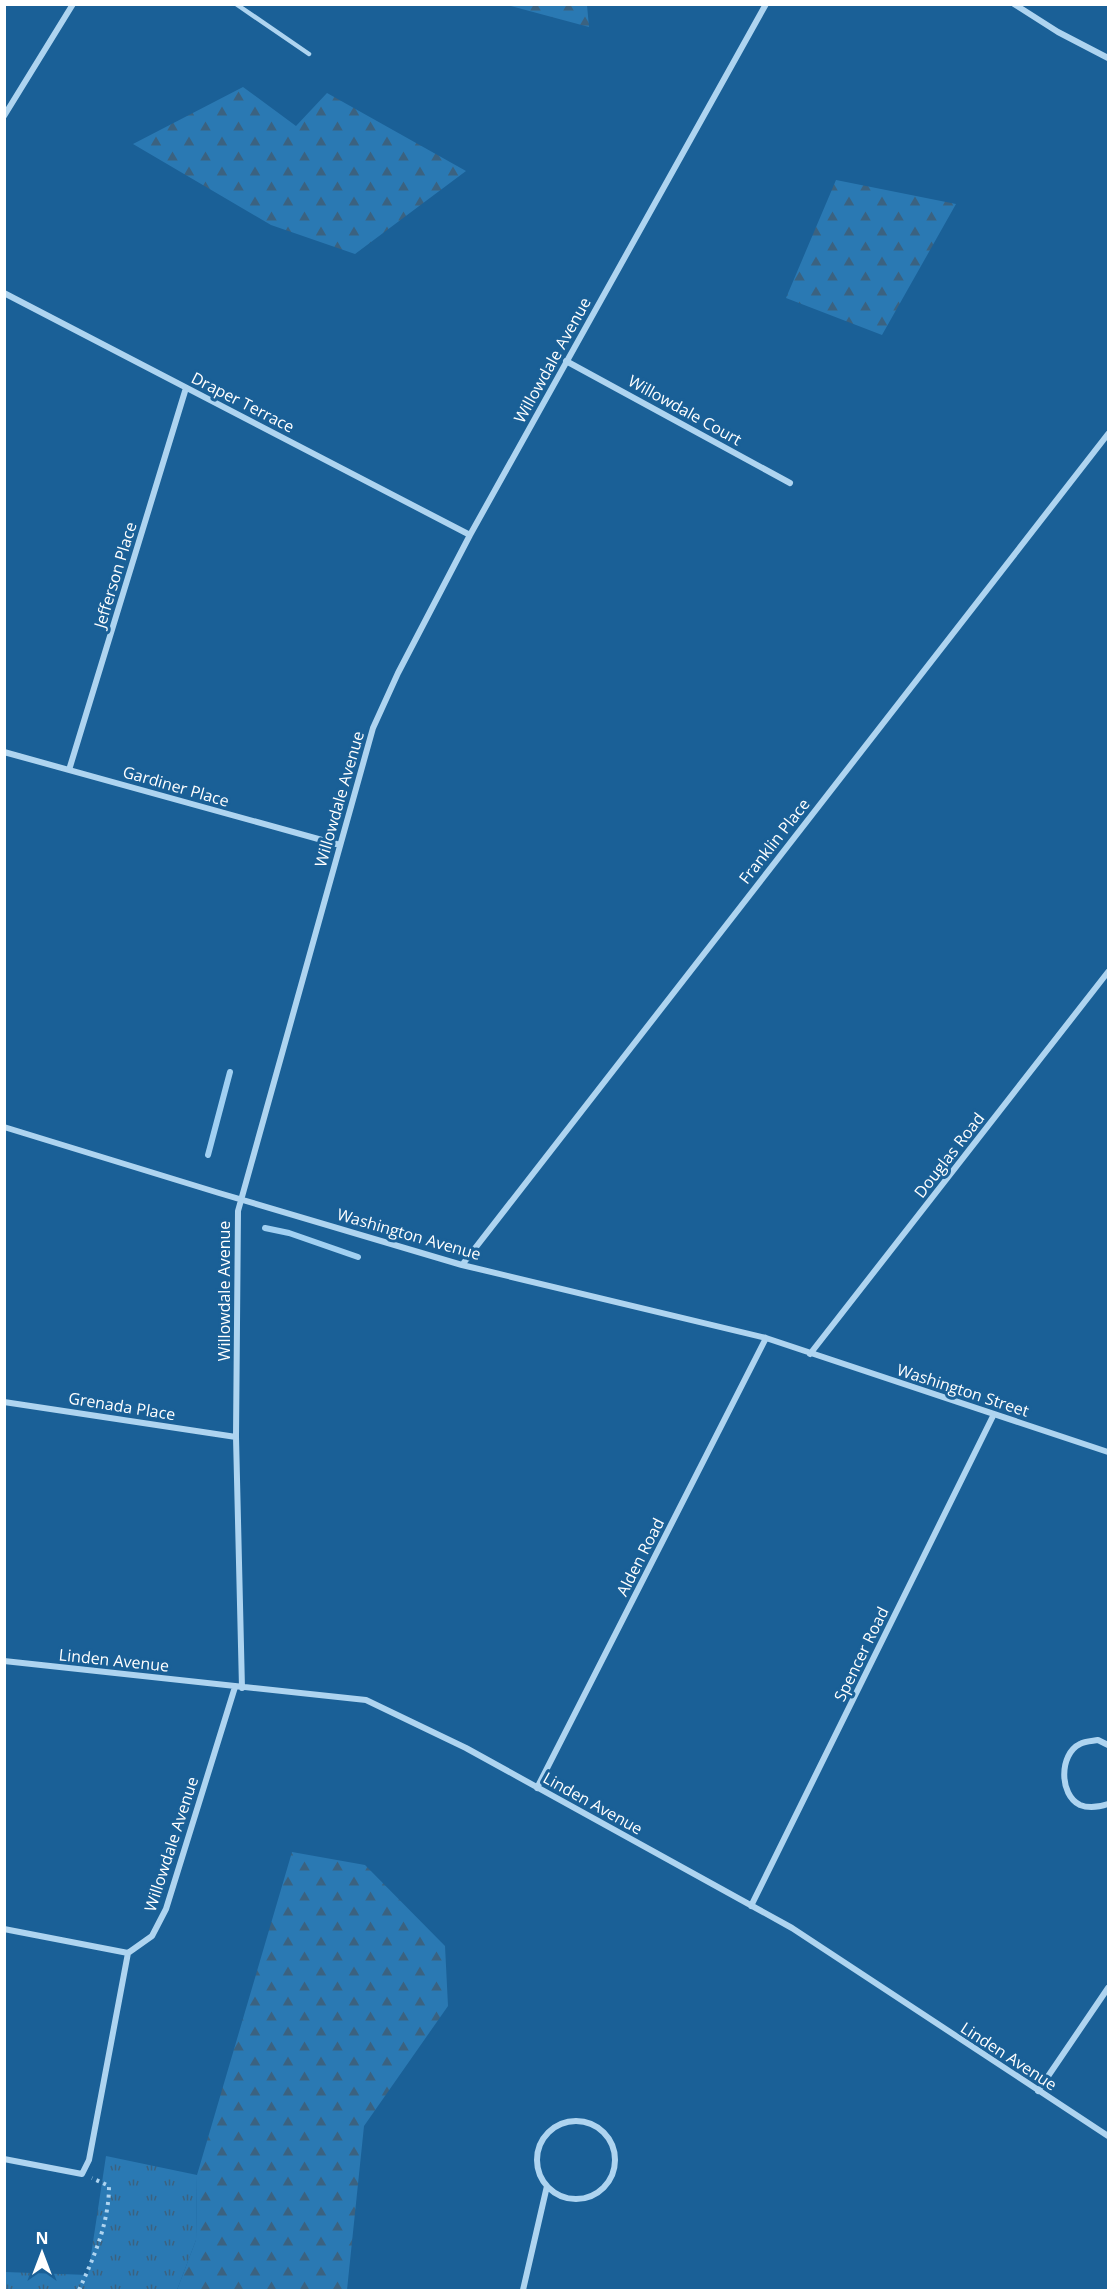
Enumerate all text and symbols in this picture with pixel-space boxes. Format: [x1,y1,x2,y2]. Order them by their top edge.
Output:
street label: Willowdale Avenue [508,293,596,427]
street label: Draper Terrace [188,367,298,437]
street label: Willowdale Court [624,370,746,450]
street label: Jefferson Place [88,519,142,633]
street label: Willowdale Avenue [309,728,369,870]
street label: Gardiner Place [120,760,232,812]
street label: Franklin Place [734,794,814,888]
street label: Douglas Road [909,1108,989,1202]
street label: Washington Avenue [335,1203,483,1265]
street label: Willowdale Avenue [213,1221,235,1361]
street label: Washington Street [894,1358,1032,1422]
street label: Grenada Place [67,1387,177,1425]
street label: Alden Road [611,1514,669,1600]
street label: Spencer Road [829,1603,893,1705]
street label: Linden Avenue [58,1643,170,1677]
street label: Linden Avenue [539,1767,647,1839]
street label: Willowdale Avenue [139,1774,203,1914]
street label: Linden Avenue [957,2017,1061,2095]
north arrow [12,2223,72,2283]
text: N [35,2227,49,2249]

